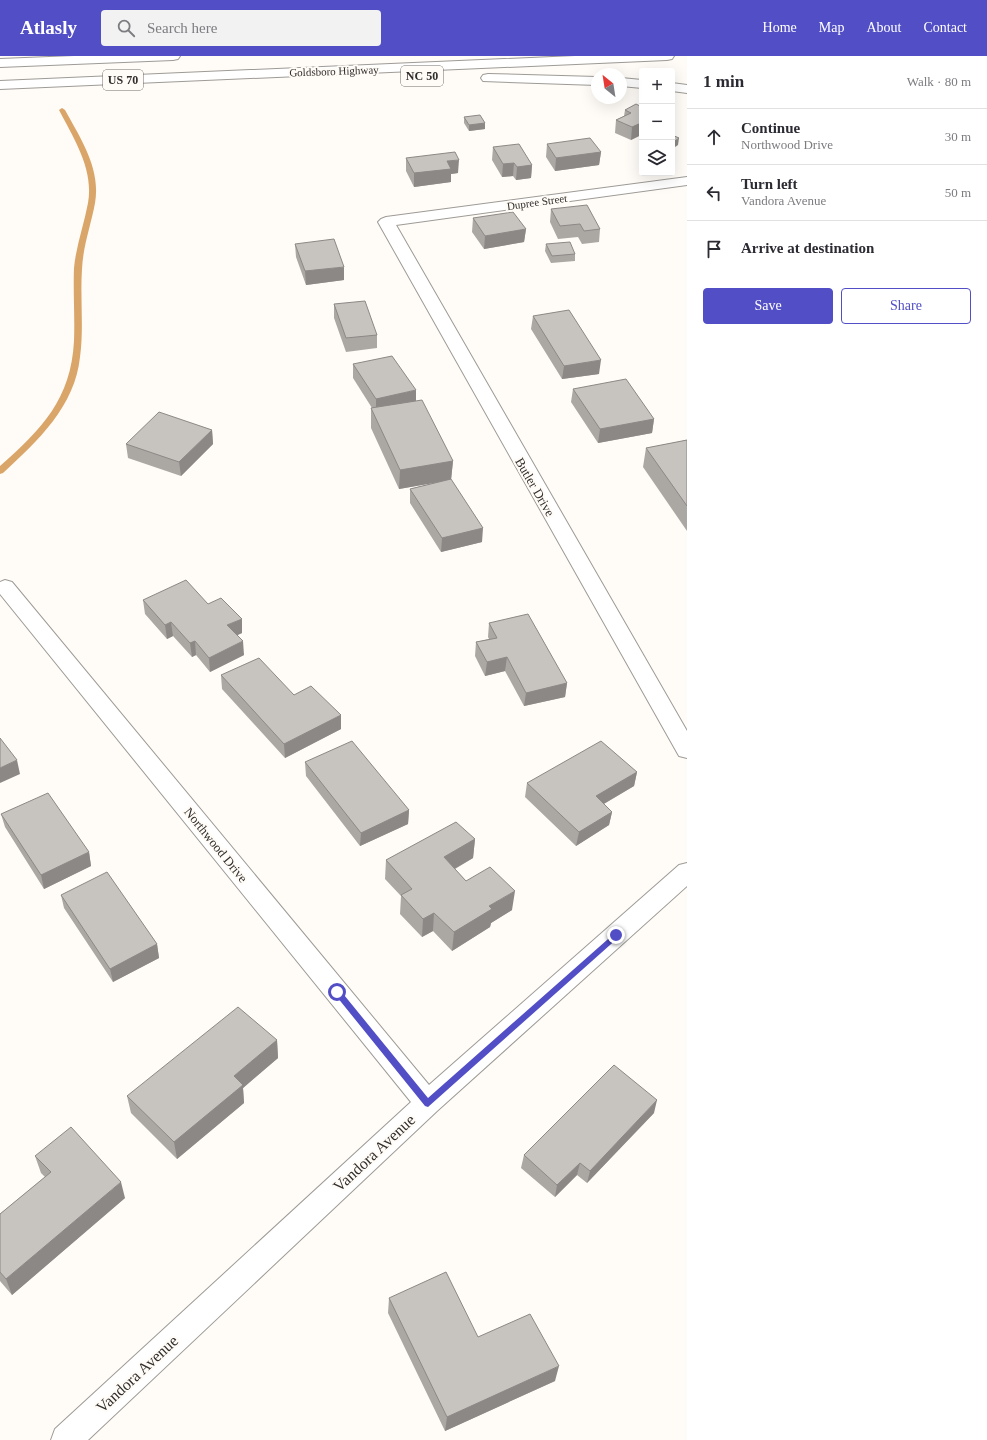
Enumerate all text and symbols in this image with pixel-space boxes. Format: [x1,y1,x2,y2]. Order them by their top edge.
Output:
search box [101,10,381,46]
text: Atlasly [20,17,77,38]
icon: search [115,17,137,39]
text: Search here [147,20,217,36]
text: Home [763,20,797,35]
text: Map [819,20,844,35]
text: About [866,20,901,35]
text: Contact [923,20,967,35]
street label: Goldsboro Highway [289,63,379,79]
road number: NC 50 [401,66,443,86]
north arrow [591,68,627,104]
map controls [639,68,675,176]
button: + [639,68,675,104]
road number: US 70 [103,70,143,90]
text: 1 min [703,72,744,91]
text: Walk · 80 m [907,74,971,89]
button: − [639,104,675,140]
text: Continue [741,120,800,136]
icon: ahead [703,126,725,148]
text: 30 m [945,129,971,144]
text: Northwood Drive [741,137,833,152]
button: layers [639,140,675,176]
text: Turn left [741,176,798,192]
icon: left [703,182,725,204]
text: 50 m [945,185,971,200]
street label: Dupree Street [506,192,568,212]
text: Vandora Avenue [741,193,826,208]
icon: arrive [703,238,725,260]
text: Arrive at destination [741,240,874,256]
button: Save [703,288,833,324]
button: Share [841,288,971,324]
street label: Butler Drive [512,455,558,519]
street label: Northwood Drive [181,805,251,886]
route end [607,926,625,944]
route start [328,983,346,1001]
street label: Vandora Avenue [330,1111,418,1195]
street label: Vandora Avenue [93,1332,181,1416]

